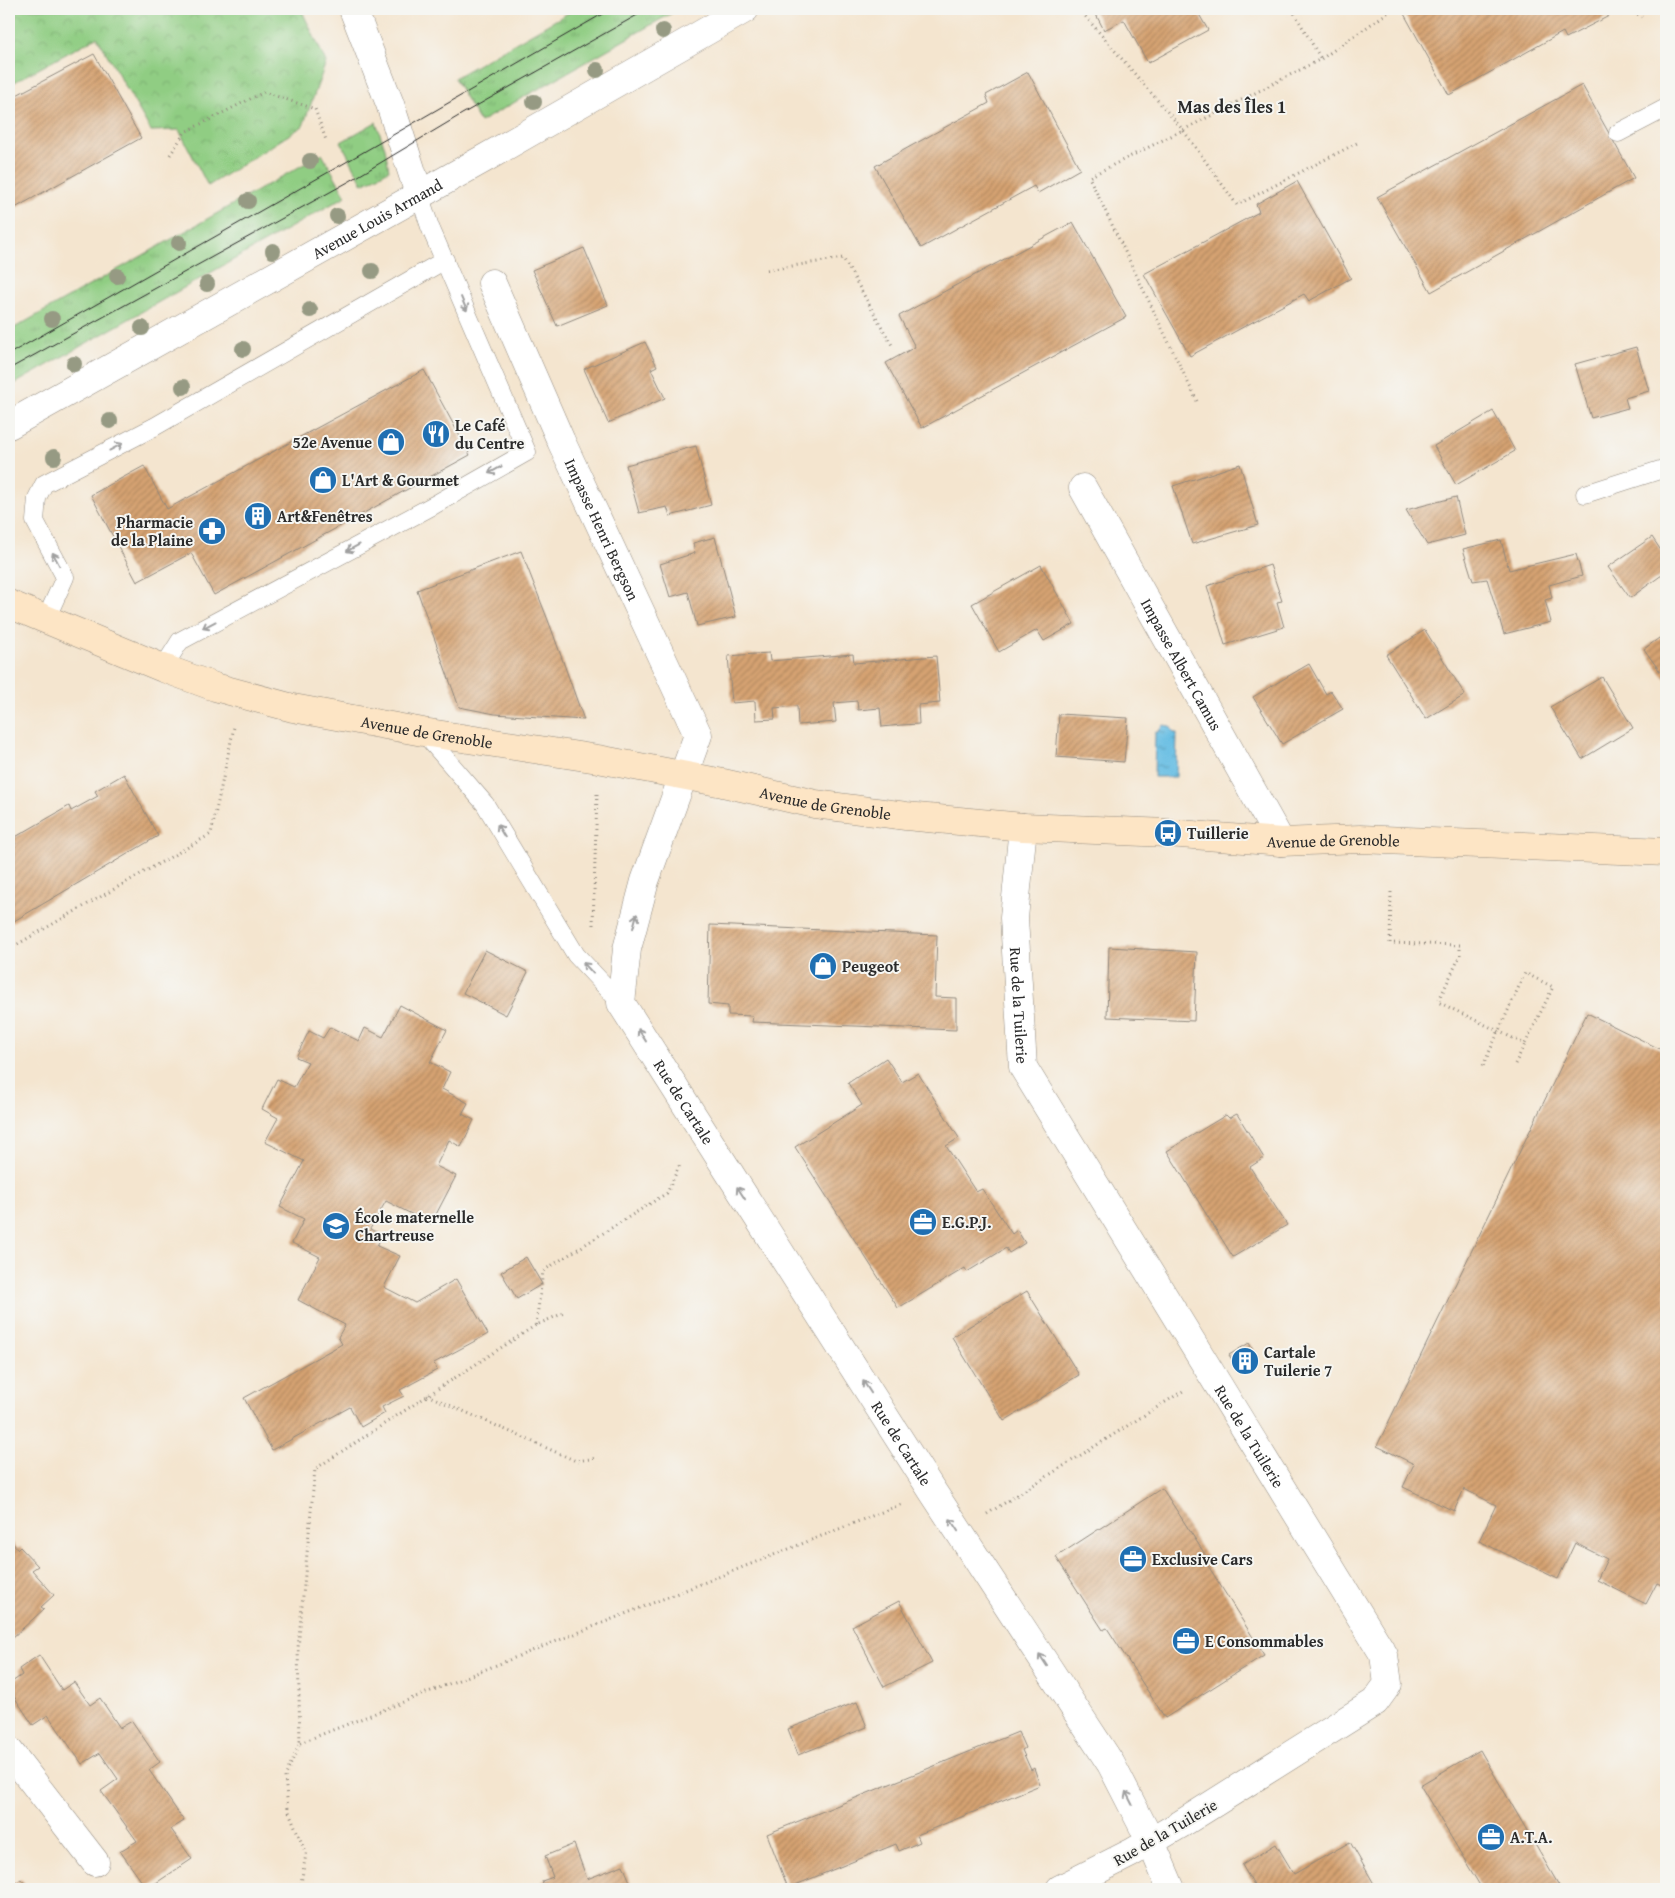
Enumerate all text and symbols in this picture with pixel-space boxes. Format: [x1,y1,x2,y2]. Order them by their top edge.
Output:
district label: Mas des Îles 1 [1178,93,1286,120]
street label: Avenue Louis Armand [307,172,447,265]
one-way arrow [460,296,470,311]
place label: Le Café du Centre [455,413,524,455]
restaurant icon: Le Café du Centre [421,419,451,449]
shop icon: 52e Avenue [376,427,406,457]
place label: 52e Avenue [292,430,372,454]
one-way arrow [108,442,123,452]
street label: Impasse Henri Bergson [559,454,646,605]
shop icon: L'Art & Gourmet [308,465,338,495]
one-way arrow [488,466,503,475]
place label: L'Art & Gourmet [342,468,459,492]
building icon: Art&Fenêtres [243,501,273,531]
place label: Art&Fenêtres [277,504,373,528]
place label: Pharmacie de la Plaine [111,510,193,552]
pharmacy icon: Pharmacie de la Plaine [197,516,227,546]
one-way arrow [345,543,360,553]
one-way arrow [51,552,60,567]
street label: Impasse Albert Camus [1135,594,1228,735]
one-way arrow [202,620,217,630]
street label: Avenue de Grenoble [359,709,494,755]
street label: Avenue de Grenoble [757,780,893,826]
bus stop icon: Tuillerie [1153,818,1183,848]
place label: Tuillerie [1187,821,1249,845]
one-way arrow [496,824,506,838]
street label: Avenue de Grenoble [1266,827,1400,854]
one-way arrow [630,913,640,929]
street label: Rue de la Tuilerie [1004,946,1035,1064]
shop icon: Peugeot [808,951,838,981]
place label: Peugeot [842,954,899,978]
one-way arrow [582,961,594,974]
one-way arrow [636,1029,646,1043]
street label: Rue de Cartale [648,1055,720,1149]
one-way arrow [736,1187,746,1201]
place label: École maternelle Chartreuse [355,1205,474,1247]
office icon: E.G.P.J. [908,1207,938,1237]
place label: E.G.P.J. [942,1210,992,1234]
school or university icon: École maternelle Chartreuse [321,1211,351,1241]
place label: Cartale Tuilerie 7 [1264,1340,1332,1382]
building icon: Cartale Tuilerie 7 [1230,1346,1260,1376]
street label: Rue de la Tuilerie [1209,1380,1290,1492]
one-way arrow [861,1381,871,1395]
street label: Rue de Cartale [866,1396,938,1490]
one-way arrow [949,1518,959,1532]
office icon: Exclusive Cars [1118,1544,1148,1574]
place label: Exclusive Cars [1152,1547,1253,1571]
office icon: E Consommables [1171,1626,1201,1656]
place label: E Consommables [1205,1629,1324,1653]
one-way arrow [1038,1654,1048,1668]
one-way arrow [1124,1791,1134,1806]
street label: Rue de la Tuilerie [1108,1792,1222,1872]
office icon: A.T.A. [1476,1822,1506,1852]
place label: A.T.A. [1510,1825,1552,1849]

